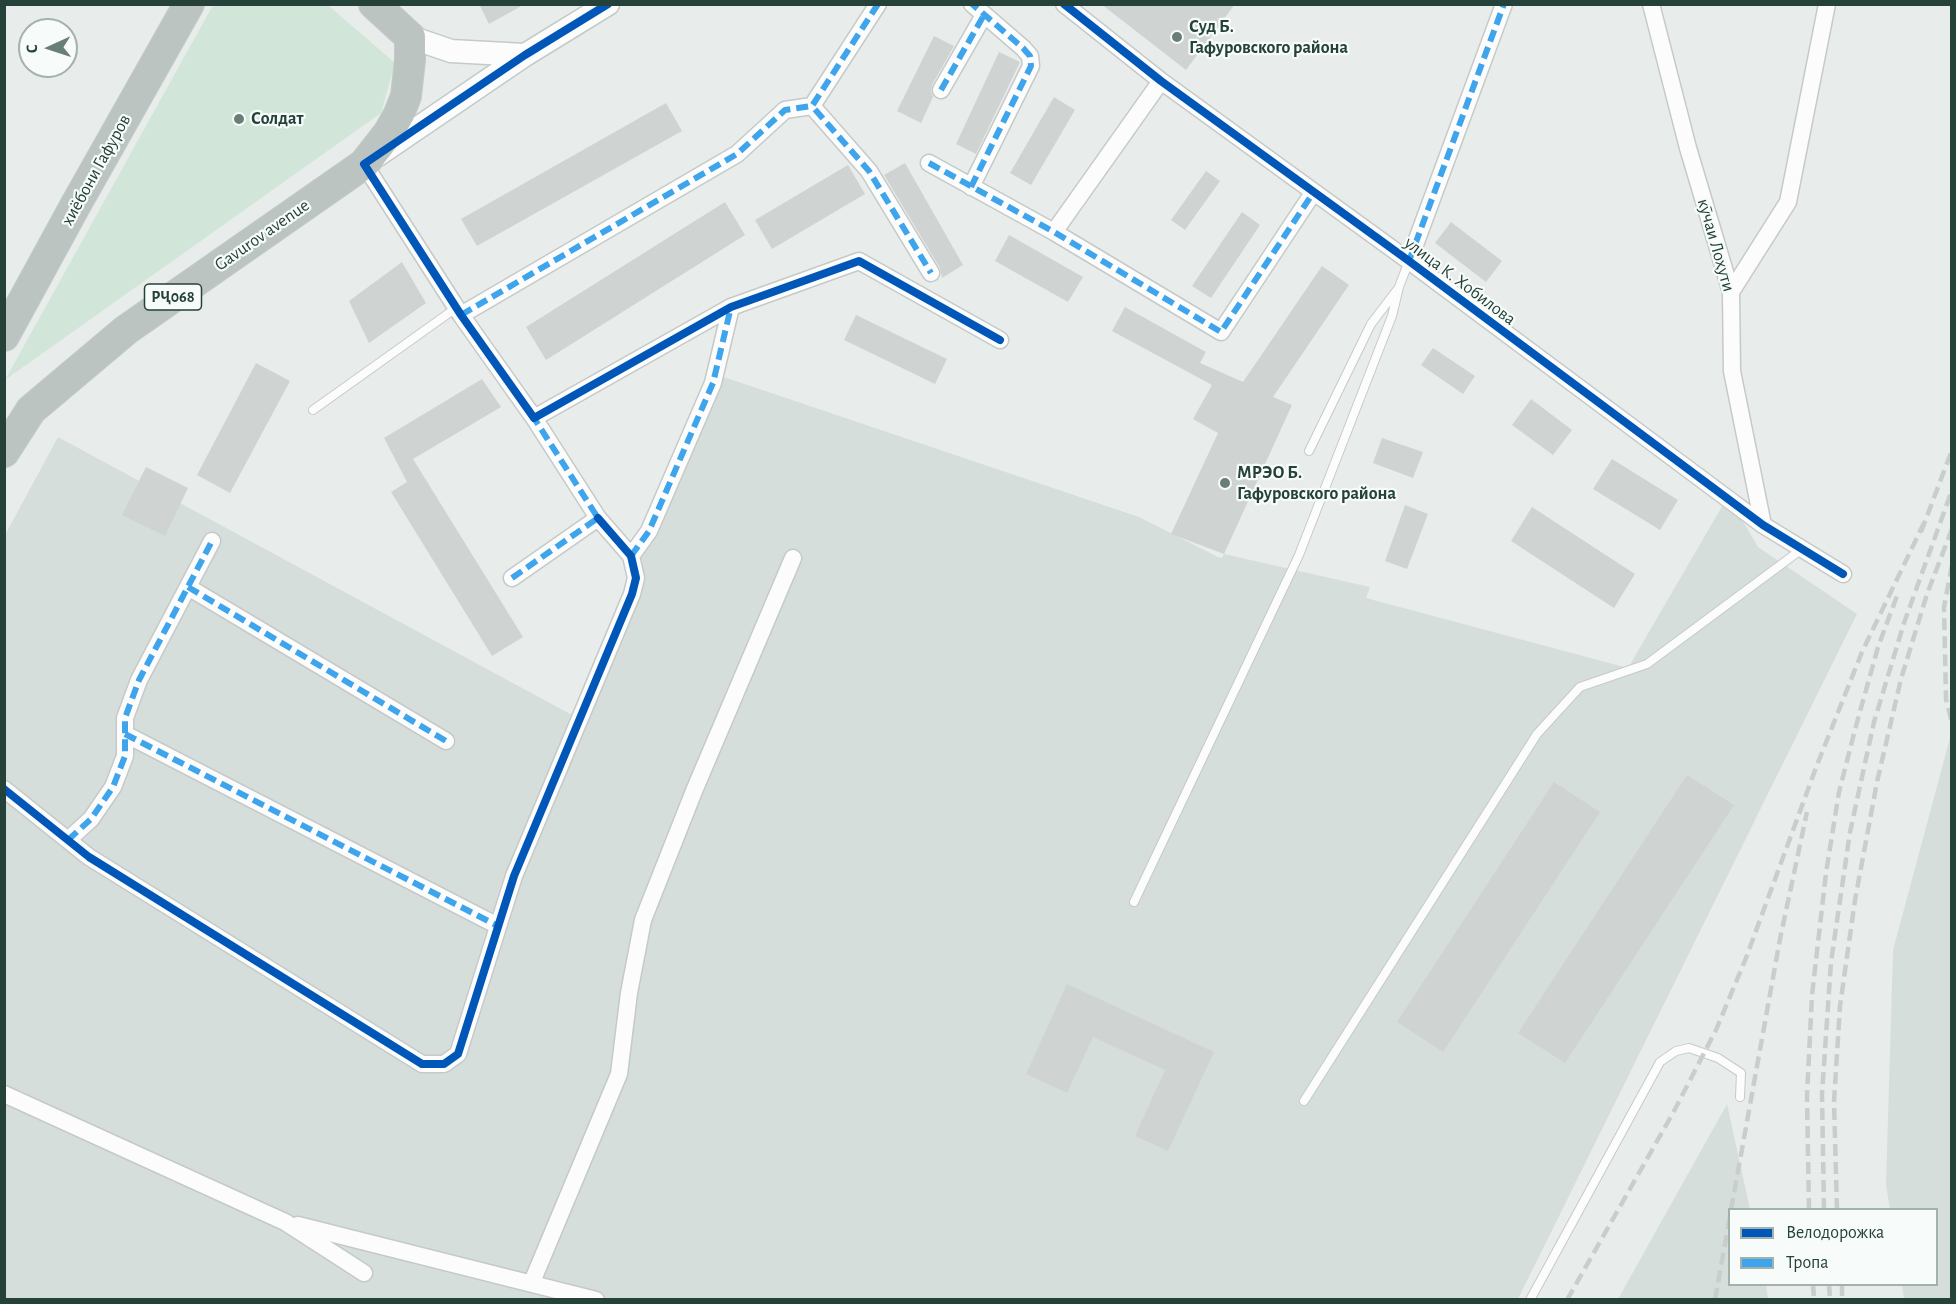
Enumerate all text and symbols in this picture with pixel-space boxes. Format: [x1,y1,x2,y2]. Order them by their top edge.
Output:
place label: Суд Б. Гафуровского района [1189,16,1348,58]
north arrow [18,18,78,78]
marker: Суд Б. Гафуровского района [1170,30,1184,44]
text: С [24,44,40,54]
place label: Солдат [251,108,303,130]
street label: хиёбони Гафуров [56,111,136,229]
marker: Солдат [232,112,246,126]
street label: Gavurov avenue [210,194,314,276]
street label: кӯчаи Лоҳути [1692,196,1740,294]
street label: улица К. Хобилова [1400,232,1520,330]
road number: РҶ068 [144,284,201,310]
place label: МРЭО Б. Гафуровского района [1237,462,1396,504]
marker: МРЭО Б. Гафуровского района [1218,476,1232,490]
legend [1728,1208,1938,1286]
text: Велодорожка [1786,1224,1884,1242]
text: Тропа [1786,1254,1829,1272]

